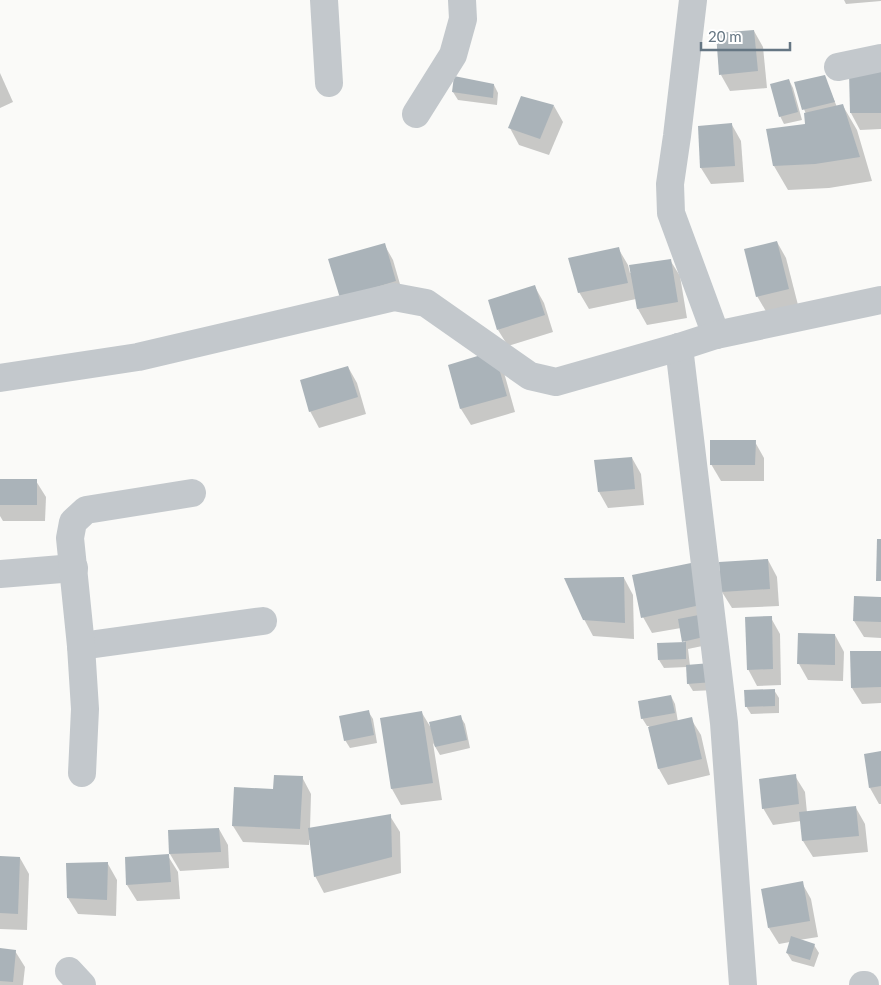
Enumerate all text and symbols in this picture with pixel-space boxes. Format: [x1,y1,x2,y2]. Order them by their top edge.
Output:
scale bar [701,20,790,52]
text: 20 m [708,27,742,45]

